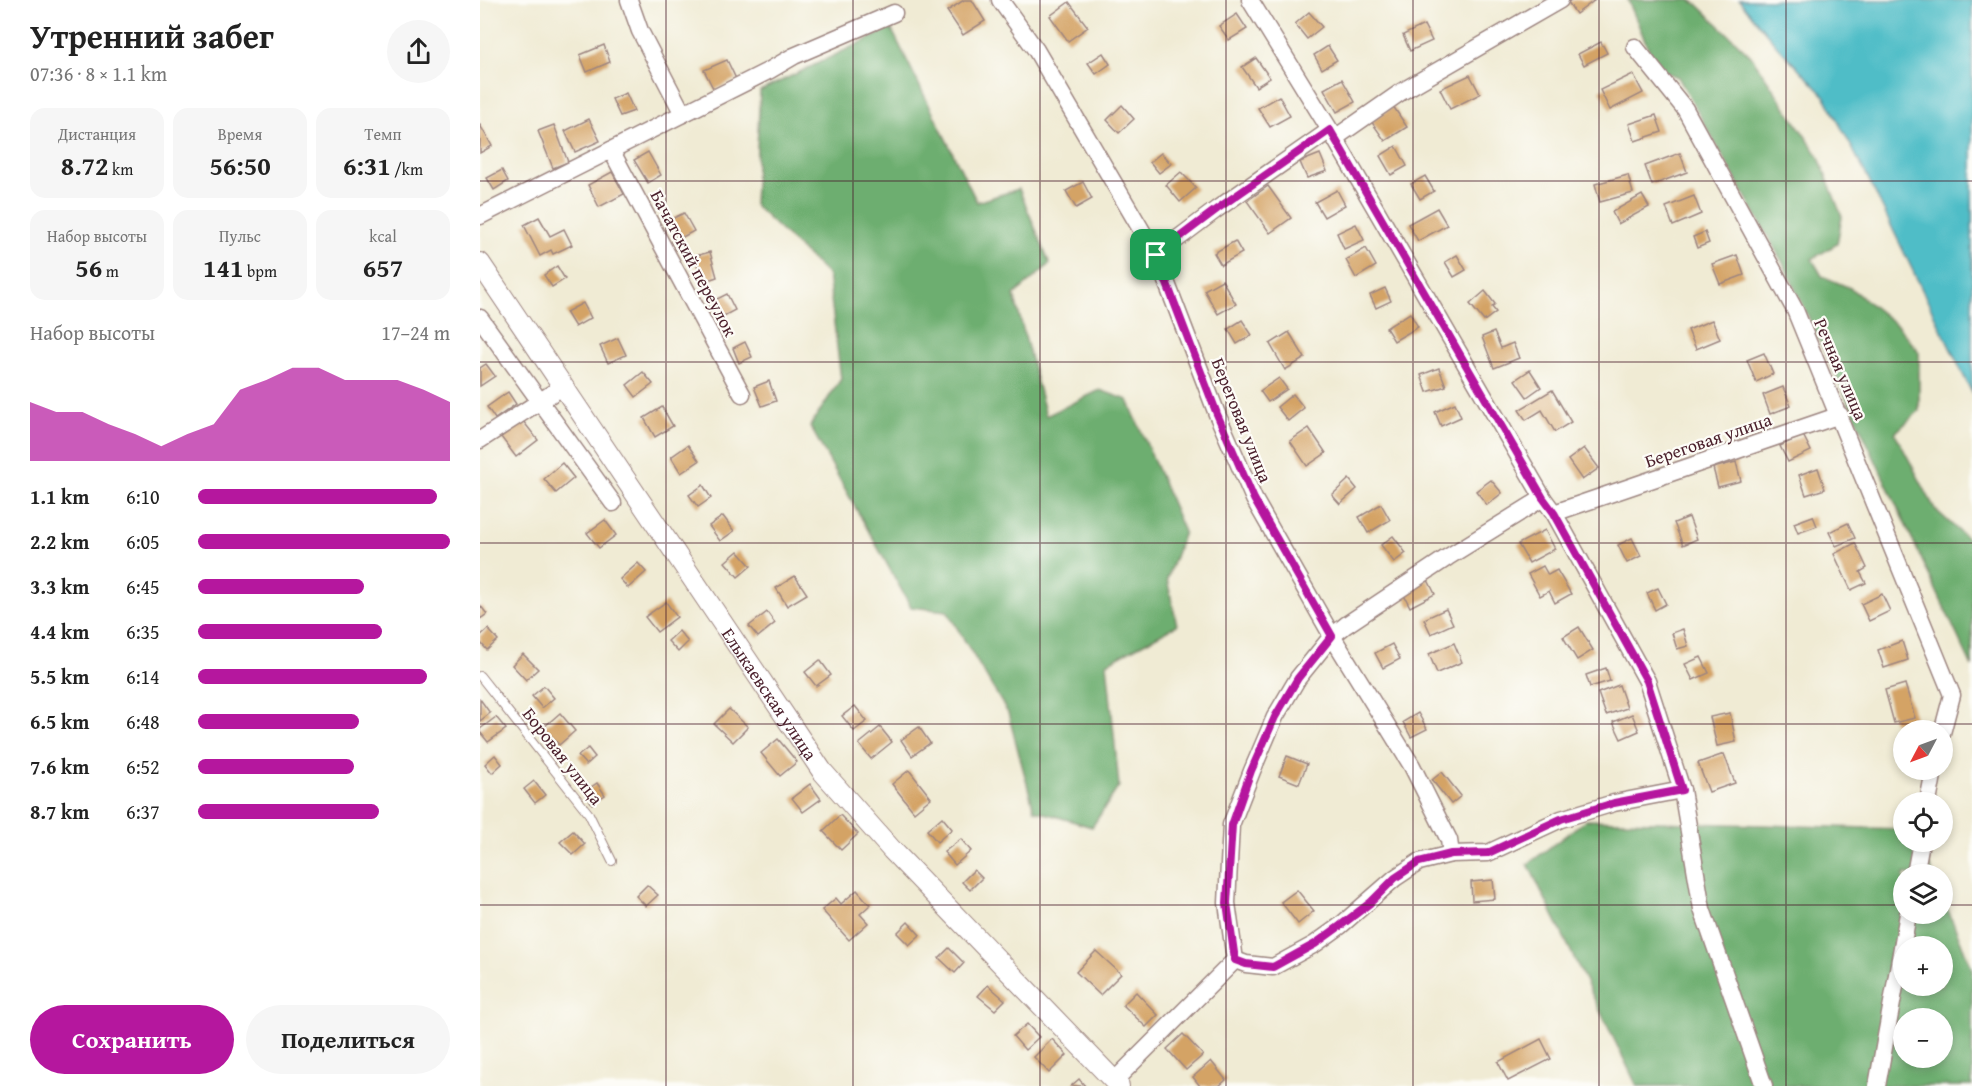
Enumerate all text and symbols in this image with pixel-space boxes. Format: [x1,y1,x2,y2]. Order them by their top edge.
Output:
text: Утренний забег [30,12,274,60]
button: share [387,20,450,83]
text: 07:36 · 8 × 1.1 km [30,59,167,88]
text: Дистанция [58,122,136,146]
text: Время [218,122,262,146]
text: Темп [365,122,401,146]
text: 8.72 [61,146,109,185]
text: 56:50 [209,146,271,185]
text: 6:31 [343,146,391,185]
text: km [109,157,133,181]
text: /km [391,157,423,181]
street label: Бачатский переулок [644,185,744,342]
text: Набор высоты [47,224,147,248]
text: Пульс [219,224,261,248]
text: kcal [369,224,397,248]
pin [1130,229,1181,280]
icon: arrive [1139,238,1172,271]
text: 56 [75,248,102,287]
text: 141 [203,248,243,287]
text: 657 [363,248,403,287]
text: m [102,259,119,283]
text: bpm [243,259,277,283]
street label: Речная улица [1807,314,1875,425]
text: Набор высоты [30,318,155,347]
text: 17–24 m [381,318,450,347]
street label: Береговая улица [1205,353,1280,487]
street label: Береговая улица [1641,406,1775,474]
text: 1.1 km [30,482,89,511]
text: 6:10 [126,482,160,511]
text: 2.2 km [30,527,89,556]
text: 6:05 [126,527,160,556]
text: 3.3 km [30,572,89,601]
text: 6:45 [126,572,160,601]
text: 4.4 km [30,617,89,646]
text: 6:35 [126,617,160,646]
street label: Елыкаевская улица [715,622,824,766]
text: 5.5 km [30,662,89,691]
text: 6:14 [126,662,160,691]
street label: Боровая улица [516,701,610,811]
text: 6.5 km [30,707,89,736]
text: 6:48 [126,707,160,736]
north arrow [1893,720,1953,780]
map controls [1893,720,1953,1068]
text: 7.6 km [30,752,89,781]
text: 6:52 [126,752,160,781]
button: locate [1893,792,1953,852]
text: 8.7 km [30,797,89,826]
text: 6:37 [126,797,160,826]
button: layers [1893,864,1953,924]
button: + [1893,936,1953,996]
button: Сохранить [30,1005,234,1074]
button: Поделиться [246,1005,450,1074]
button: − [1893,1008,1953,1068]

